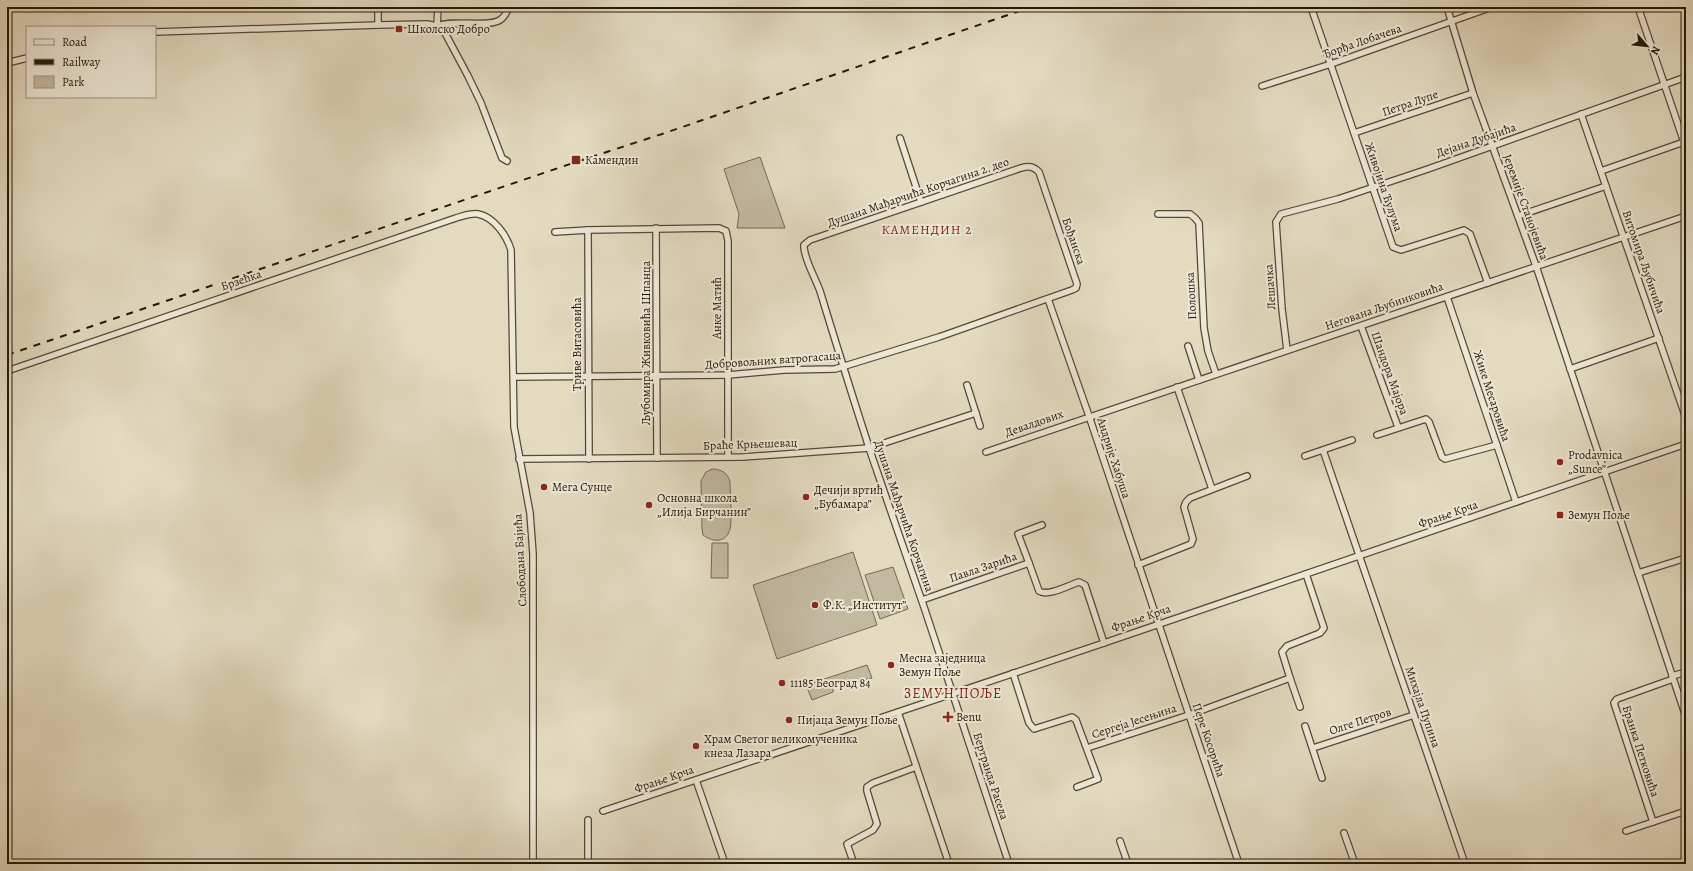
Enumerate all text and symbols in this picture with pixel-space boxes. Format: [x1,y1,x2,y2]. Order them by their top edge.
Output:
street label: Ђорђа Лобачева [1320,20,1404,62]
place label: Школско Добро [407,21,490,37]
marker: Школско Добро [394,24,404,34]
legend [26,26,156,98]
north arrow [1627,26,1667,66]
text: Road [62,34,88,50]
text: N [1647,43,1664,58]
text: Railway [62,54,101,70]
text: Park [62,74,85,90]
street label: Петра Лупе [1380,86,1440,120]
street label: Дејана Дубајића [1434,119,1519,161]
street label: Живојина Ћулума [1361,140,1407,234]
place label: Камендин [585,152,638,168]
street label: Јеремије Станојевића [1499,152,1553,262]
street label: Душана Мађарчића Корчагина 2. део [825,153,1011,231]
marker: Камендин [570,154,582,166]
street label: Витомира Љубичића [1619,208,1669,316]
street label: Бођанска [1058,215,1090,267]
district label: КАМЕНДИН 2 [882,221,972,238]
street label: Љубомира Живковића Шпанца [638,260,654,425]
street label: Лешачка [1260,263,1280,310]
street label: Брзећка [219,265,264,294]
street label: Полошка [1182,271,1200,320]
street label: Анке Матић [709,276,725,340]
street label: Негована Љубинковића [1323,278,1446,334]
street label: Триве Витасовића [569,297,585,391]
street label: Шандора Мајора [1367,329,1413,417]
street label: Добровољних ватрогасаца [704,347,842,373]
street label: Жике Месаровића [1470,348,1514,444]
street label: Девалдових [1003,405,1066,440]
street label: Андрије Хабуша [1093,415,1135,501]
street label: Браће Крњешевац [703,434,798,454]
street label: Душана Мађарчића Корчагина [870,438,938,595]
place label: Prodavnica „Sunce” [1568,447,1623,477]
marker: Prodavnica „Sunce” [1555,457,1565,467]
place label: Мега Сунце [552,479,612,495]
marker: Мега Сунце [539,482,549,492]
place label: Дечији вртић „Бубамара” [814,482,884,512]
place label: Основна школа „Илија Бирчанин” [657,490,751,520]
marker: Дечији вртић „Бубамара” [801,492,811,502]
street label: Фрање Крча [1416,496,1480,532]
marker: Основна школа „Илија Бирчанин” [644,500,654,510]
place label: Земун Поље [1568,507,1630,523]
marker: Земун Поље [1555,510,1565,520]
street label: Слободана Бајића [510,513,530,607]
street label: Павла Зарића [947,548,1019,586]
place label: Ф.К. „Институт” [823,597,906,613]
marker: Ф.К. „Институт” [810,600,820,610]
street label: Фрање Крча [1109,600,1173,636]
place label: Месна заједница Земун Поље [899,650,986,680]
marker: Месна заједница Земун Поље [886,660,896,670]
street label: Михајла Пупина [1402,664,1445,750]
place label: 11185 Београд 84 [790,675,871,691]
marker: 11185 Београд 84 [777,678,787,688]
district label: ЗЕМУН ПОЉЕ [904,684,1002,703]
street label: Сергеја Јесењина [1090,700,1179,742]
street label: Пере Косорића [1189,701,1229,780]
street label: Олге Петров [1327,703,1393,739]
street label: Бранка Петковића [1619,703,1664,799]
place label: Benu [956,709,982,725]
place label: Пијаца Земун Поље [797,712,898,728]
marker: Benu [943,712,953,722]
marker: Пијаца Земун Поље [784,715,794,725]
street label: Бертранда Расела [969,730,1013,822]
place label: Храм Светог великомученика кнеза Лазара [704,731,858,761]
marker: Храм Светог великомученика кнеза Лазара [691,741,701,751]
street label: Фрање Крча [632,761,696,797]

